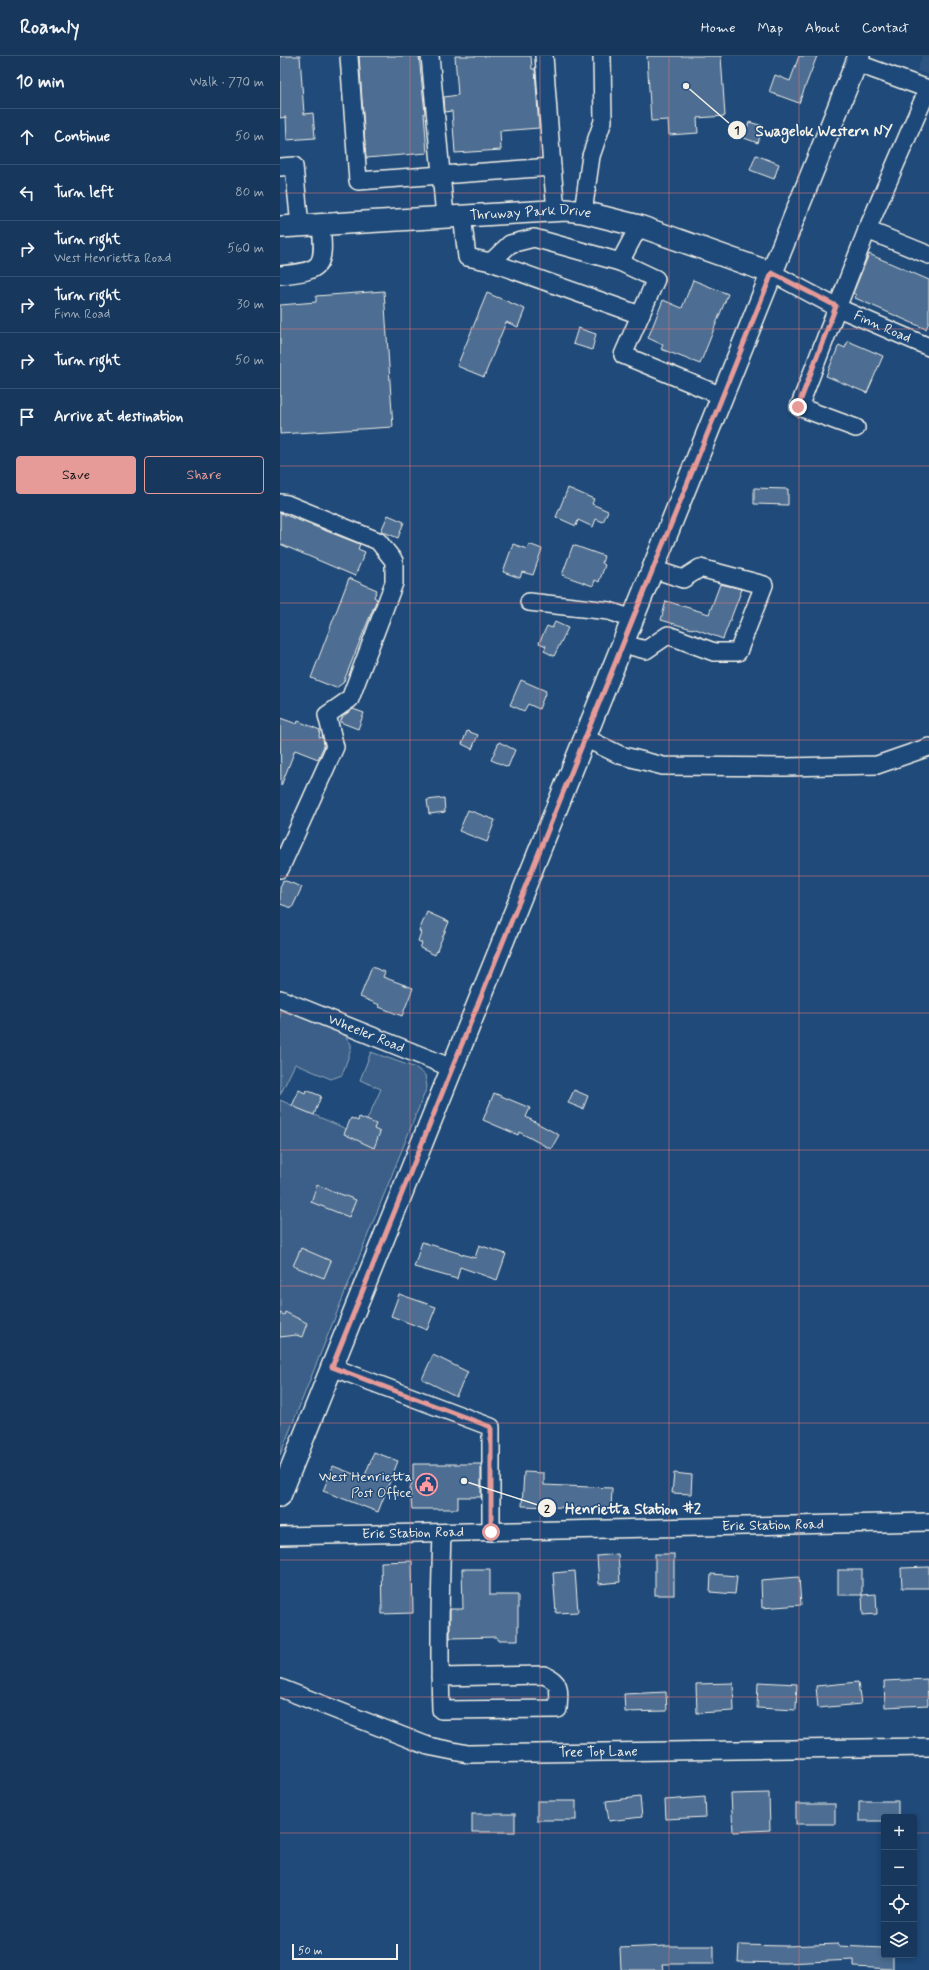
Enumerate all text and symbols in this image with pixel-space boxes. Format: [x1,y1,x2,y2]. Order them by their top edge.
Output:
text: Roamly [20,15,79,40]
text: Home [701,19,735,37]
text: Map [757,19,783,37]
text: About [805,19,840,37]
text: Contact [862,19,909,37]
text: 10 min [16,71,65,93]
text: Walk · 770 m [190,74,264,91]
callout: Swagelok Western NY [727,117,901,144]
text: Swagelok Western NY [755,122,893,144]
text: 1 [734,123,740,139]
icon: ahead [16,126,38,148]
text: Continue [54,127,110,147]
text: 50 m [235,128,264,145]
icon: left [16,182,38,204]
text: Turn left [54,183,114,203]
text: 80 m [235,184,264,201]
street label: Thruway Park Drive [469,201,593,225]
text: Turn right [54,230,121,250]
icon: right [16,238,38,260]
text: 560 m [227,240,264,257]
text: West Henrietta Road [54,250,171,267]
text: Turn right [54,286,121,306]
icon: right [16,294,38,316]
text: 30 m [237,296,264,313]
text: Finn Road [54,306,110,323]
street label: Finn Road [851,307,914,347]
icon: right [16,350,38,372]
text: Turn right [54,351,121,371]
text: 50 m [235,352,264,369]
route end [789,398,807,416]
icon: arrive [16,406,38,428]
text: Arrive at destination [54,407,183,427]
button: Save [16,456,136,494]
button: Share [144,456,264,494]
street label: Wheeler Road [325,1010,407,1057]
place label: West Henrietta Post Office [319,1468,412,1502]
public building icon: West Henrietta Post Office [414,1472,440,1498]
callout: Henrietta Station #2 [537,1495,709,1522]
text: Henrietta Station #2 [565,1500,702,1520]
text: 2 [544,1502,550,1518]
street label: Erie Station Road [722,1515,824,1535]
street label: Erie Station Road [362,1523,464,1543]
route start [482,1523,500,1541]
street label: Tree Top Lane [559,1742,638,1762]
map controls [881,1814,917,1958]
button: + [881,1814,917,1850]
button: − [881,1850,917,1886]
button: locate [881,1886,917,1922]
button: layers [881,1922,917,1958]
scale bar [292,1942,398,1961]
text: 50 m [298,1944,323,1958]

